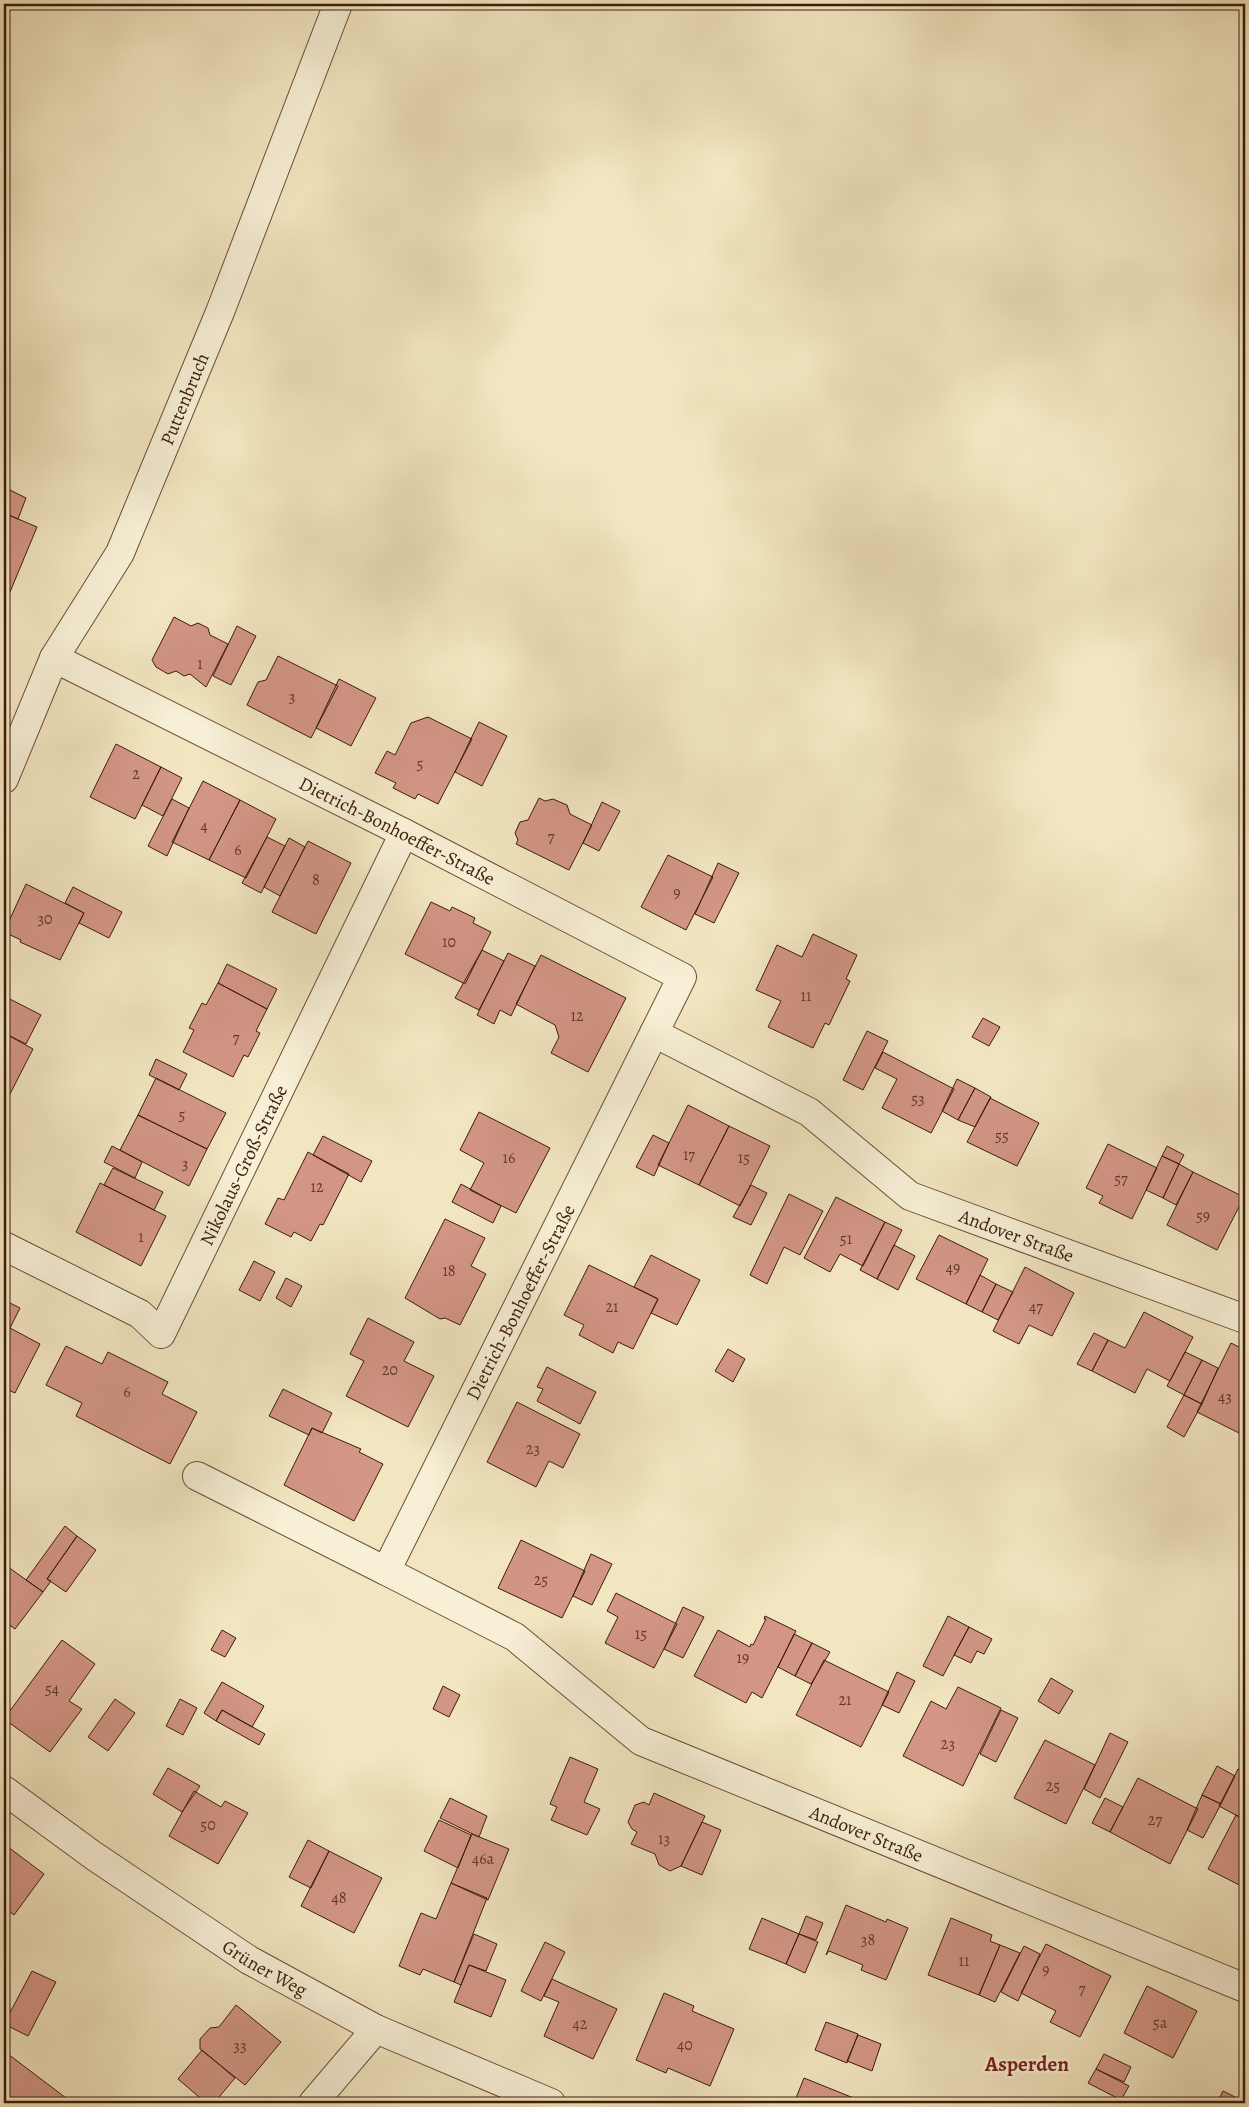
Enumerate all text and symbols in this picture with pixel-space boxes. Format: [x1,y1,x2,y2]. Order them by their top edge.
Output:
street label: Puttenbruch [154,349,216,449]
house number: 1 [197,653,203,675]
house number: 3 [289,686,295,708]
house number: 5 [417,753,424,775]
house number: 2 [132,763,140,785]
street label: Dietrich-Bonhoeffer-Straße [294,771,499,892]
house number: 4 [200,815,208,837]
house number: 7 [548,826,555,848]
house number: 6 [234,839,242,861]
house number: 8 [312,869,320,891]
house number: 9 [673,882,681,904]
house number: 30 [37,908,53,930]
house number: 10 [442,931,456,953]
house number: 11 [801,985,812,1007]
house number: 12 [570,1005,584,1027]
house number: 7 [233,1027,240,1049]
street label: Nikolaus-Groß-Straße [194,1081,294,1250]
house number: 53 [911,1088,925,1110]
house number: 5 [179,1104,186,1126]
house number: 55 [995,1125,1009,1147]
house number: 17 [683,1144,695,1166]
house number: 16 [503,1147,515,1169]
house number: 15 [738,1147,750,1169]
house number: 3 [182,1153,188,1175]
house number: 57 [1114,1168,1128,1190]
house number: 12 [310,1176,324,1198]
street label: Dietrich-Bonhoeffer-Straße [460,1200,582,1405]
street label: Andover Straße [954,1203,1077,1269]
house number: 59 [1196,1205,1210,1227]
house number: 1 [138,1226,144,1248]
house number: 51 [840,1228,853,1250]
house number: 49 [946,1257,960,1279]
house number: 18 [442,1260,456,1282]
house number: 21 [605,1296,619,1318]
house number: 47 [1029,1296,1043,1318]
house number: 20 [382,1359,398,1381]
house number: 6 [123,1381,131,1403]
house number: 43 [1218,1386,1232,1408]
house number: 23 [526,1438,540,1460]
house number: 25 [534,1569,548,1591]
house number: 15 [635,1623,647,1645]
house number: 19 [737,1647,749,1669]
house number: 54 [45,1678,59,1700]
house number: 21 [838,1689,852,1711]
house number: 23 [941,1733,955,1755]
house number: 25 [1046,1775,1060,1797]
street label: Andover Straße [805,1799,927,1869]
house number: 27 [1148,1809,1162,1831]
house number: 50 [200,1814,216,1836]
house number: 13 [658,1828,670,1850]
house number: 46a [472,1848,495,1870]
house number: 48 [331,1887,347,1909]
house number: 38 [861,1929,875,1951]
street label: Grüner Weg [217,1934,312,2003]
house number: 11 [959,1950,970,1972]
house number: 9 [1042,1959,1050,1981]
house number: 7 [1079,1978,1086,2000]
house number: 5a [1153,2012,1168,2034]
house number: 42 [573,2013,588,2035]
house number: 40 [677,2034,693,2056]
house number: 33 [233,2035,247,2057]
district label: Asperden [984,2050,1069,2078]

